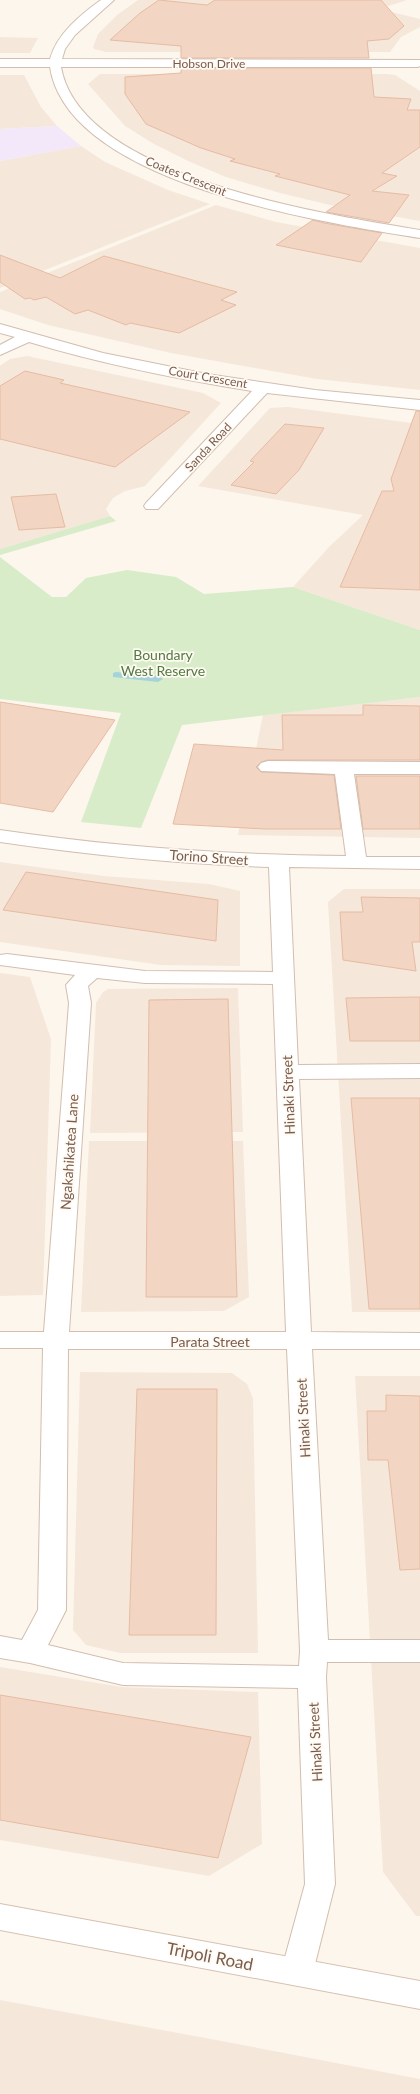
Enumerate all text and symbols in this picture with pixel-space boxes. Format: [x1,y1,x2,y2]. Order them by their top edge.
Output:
street label: Hobson Drive [173,56,245,71]
street label: Coates Crescent [143,153,229,199]
street label: Court Crescent [167,363,249,391]
street label: Sanda Road [182,419,234,475]
park label: Boundary West Reserve [121,646,205,679]
street label: Torino Street [169,846,249,868]
street label: Hinaki Street [278,1055,298,1135]
street label: Ngakahikatea Lane [56,1093,82,1211]
street label: Parata Street [170,1333,250,1350]
street label: Hinaki Street [292,1378,314,1458]
street label: Hinaki Street [304,1702,326,1782]
street label: Tripoli Road [165,1937,255,1975]

